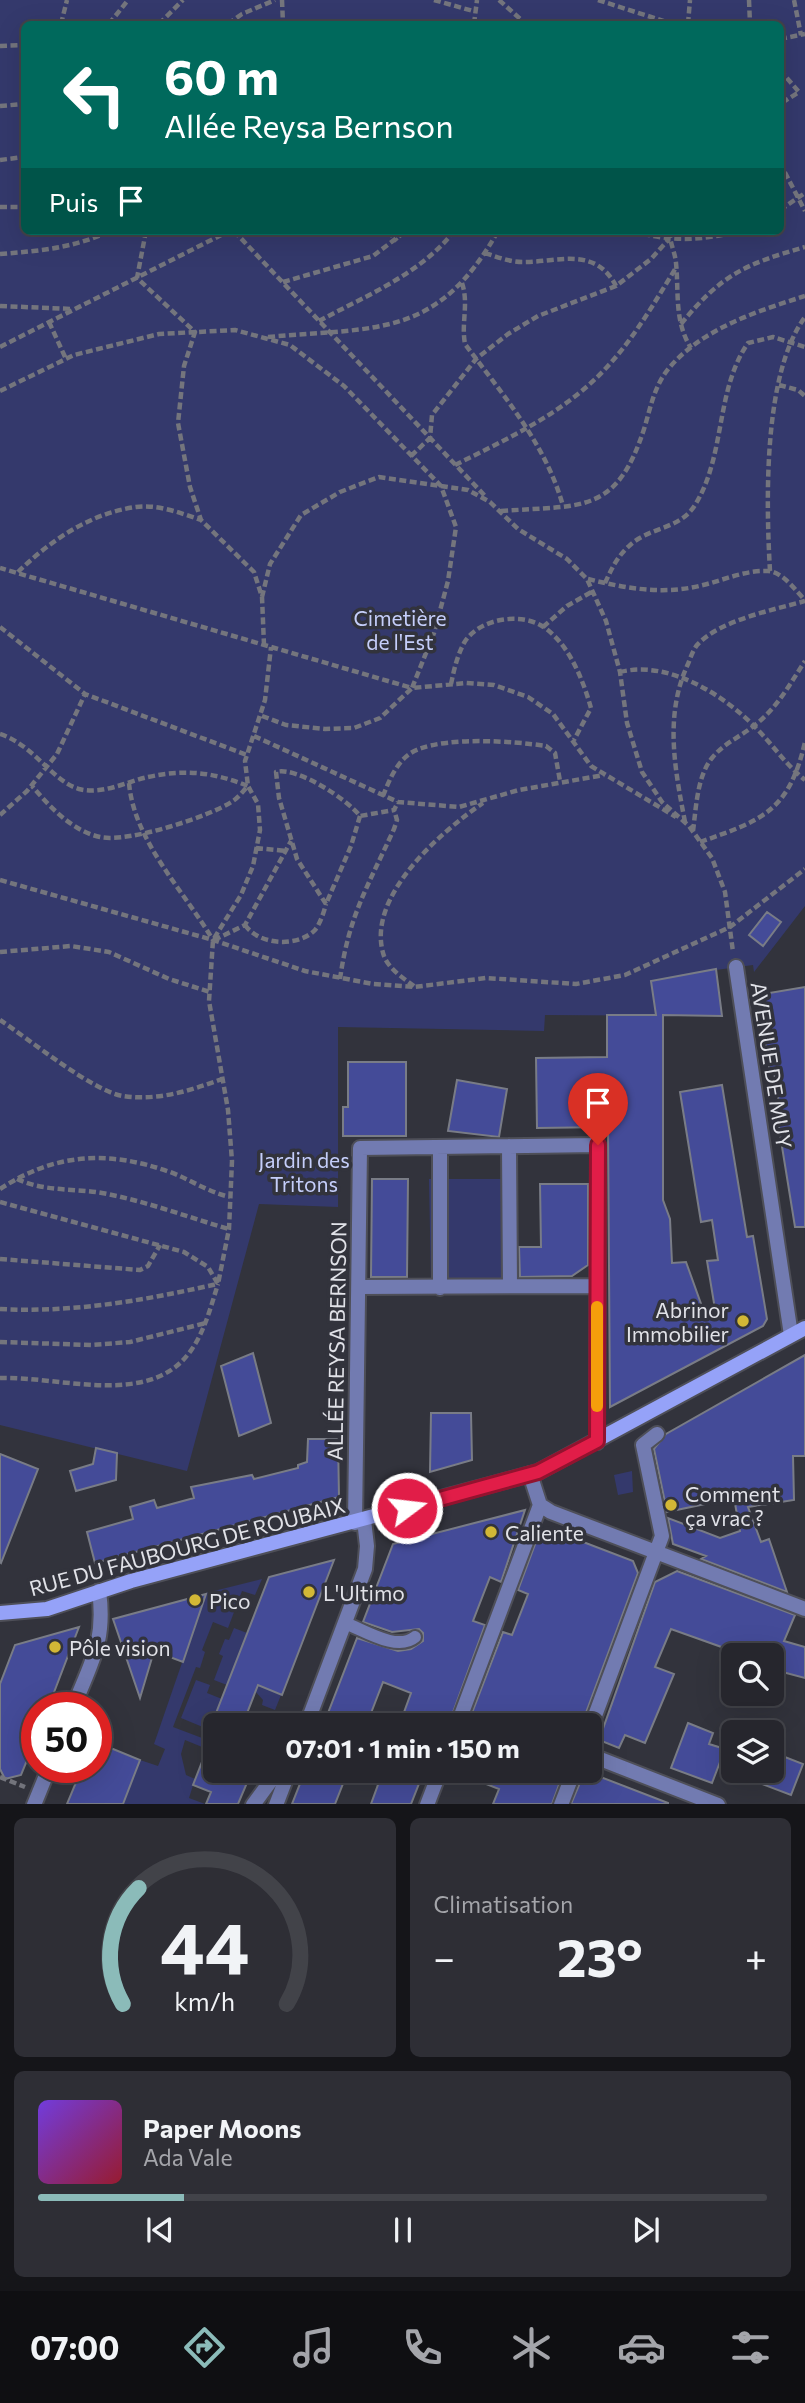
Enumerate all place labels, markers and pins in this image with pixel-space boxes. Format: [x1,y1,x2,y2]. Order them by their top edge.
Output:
pin [568,1073,628,1145]
place label: Abrinor Immobilier [626,1297,729,1346]
marker: Abrinor Immobilier [735,1313,751,1329]
place label: Comment ça vrac ? [685,1481,780,1530]
marker: Comment ça vrac ? [663,1497,679,1513]
place label: Caliente [505,1520,584,1545]
marker: Caliente [483,1524,499,1540]
place label: L'Ultimo [323,1580,405,1605]
marker: L'Ultimo [301,1584,317,1600]
place label: Pico [209,1588,251,1613]
marker: Pico [187,1592,203,1608]
place label: Pôle vision [69,1635,171,1660]
marker: Pôle vision [47,1639,63,1655]

